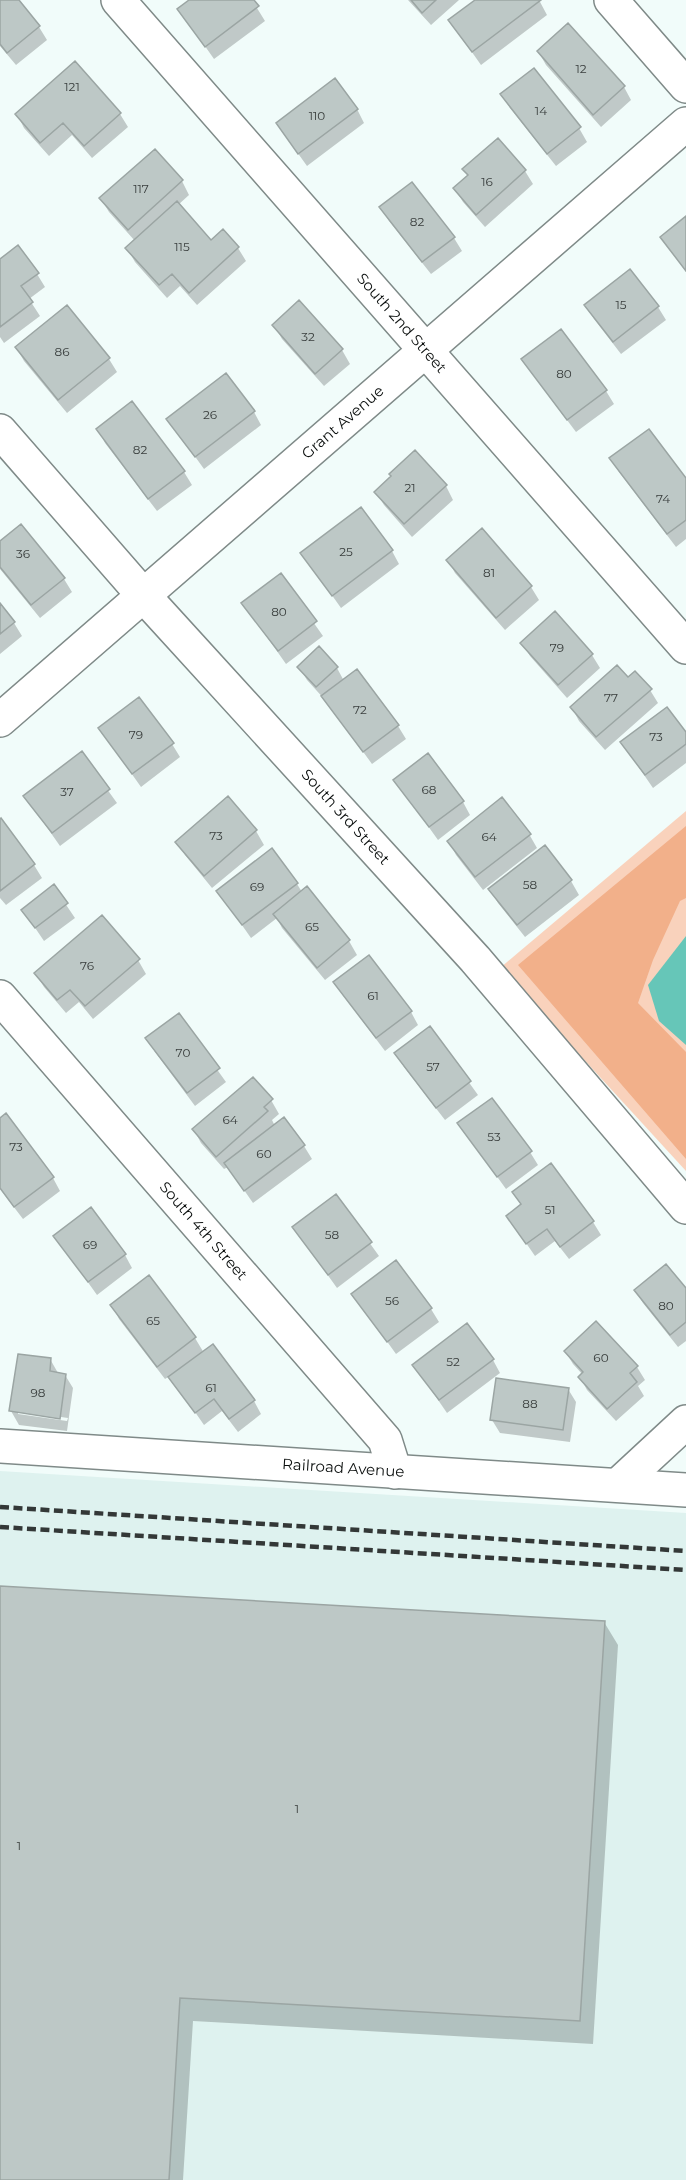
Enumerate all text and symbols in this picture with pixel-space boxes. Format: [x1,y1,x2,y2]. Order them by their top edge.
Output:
house number: 12 [575,61,587,76]
house number: 121 [64,79,80,94]
house number: 14 [535,103,547,118]
house number: 110 [309,108,325,123]
house number: 16 [481,174,493,189]
house number: 117 [133,181,149,196]
house number: 82 [410,214,424,229]
house number: 115 [174,239,190,254]
street label: South 2nd Street [353,269,451,377]
house number: 15 [615,297,627,312]
house number: 32 [301,329,315,344]
house number: 86 [55,344,69,359]
house number: 80 [556,366,572,381]
street label: Grant Avenue [297,381,387,463]
house number: 26 [203,407,217,422]
house number: 82 [133,442,147,457]
house number: 21 [404,480,416,495]
house number: 74 [656,491,670,506]
house number: 25 [339,544,353,559]
house number: 36 [16,546,30,561]
house number: 81 [483,565,495,580]
house number: 80 [271,604,287,619]
house number: 79 [550,640,564,655]
house number: 77 [604,690,618,705]
house number: 72 [353,702,367,717]
house number: 79 [129,727,143,742]
house number: 73 [649,729,663,744]
street label: South 3rd Street [297,765,394,868]
house number: 68 [422,782,437,797]
house number: 37 [60,784,74,799]
house number: 73 [209,828,223,843]
house number: 64 [481,829,497,844]
house number: 58 [523,877,538,892]
house number: 69 [250,879,264,894]
house number: 65 [305,919,319,934]
house number: 76 [80,958,94,973]
house number: 61 [367,988,379,1003]
house number: 70 [176,1045,190,1060]
house number: 57 [426,1059,440,1074]
house number: 64 [222,1112,238,1127]
house number: 53 [487,1129,501,1144]
house number: 73 [9,1139,23,1154]
house number: 60 [256,1146,272,1161]
street label: South 4th Street [156,1177,252,1284]
house number: 51 [544,1202,556,1217]
house number: 58 [325,1227,340,1242]
house number: 69 [83,1237,97,1252]
house number: 56 [385,1293,399,1308]
house number: 80 [658,1298,674,1313]
house number: 65 [146,1313,160,1328]
house number: 60 [593,1350,609,1365]
house number: 52 [446,1354,460,1369]
house number: 61 [205,1380,217,1395]
house number: 98 [31,1385,46,1400]
house number: 88 [522,1396,538,1411]
street label: Railroad Avenue [282,1454,405,1481]
house number: 1 [295,1801,299,1816]
house number: 1 [17,1838,21,1853]

